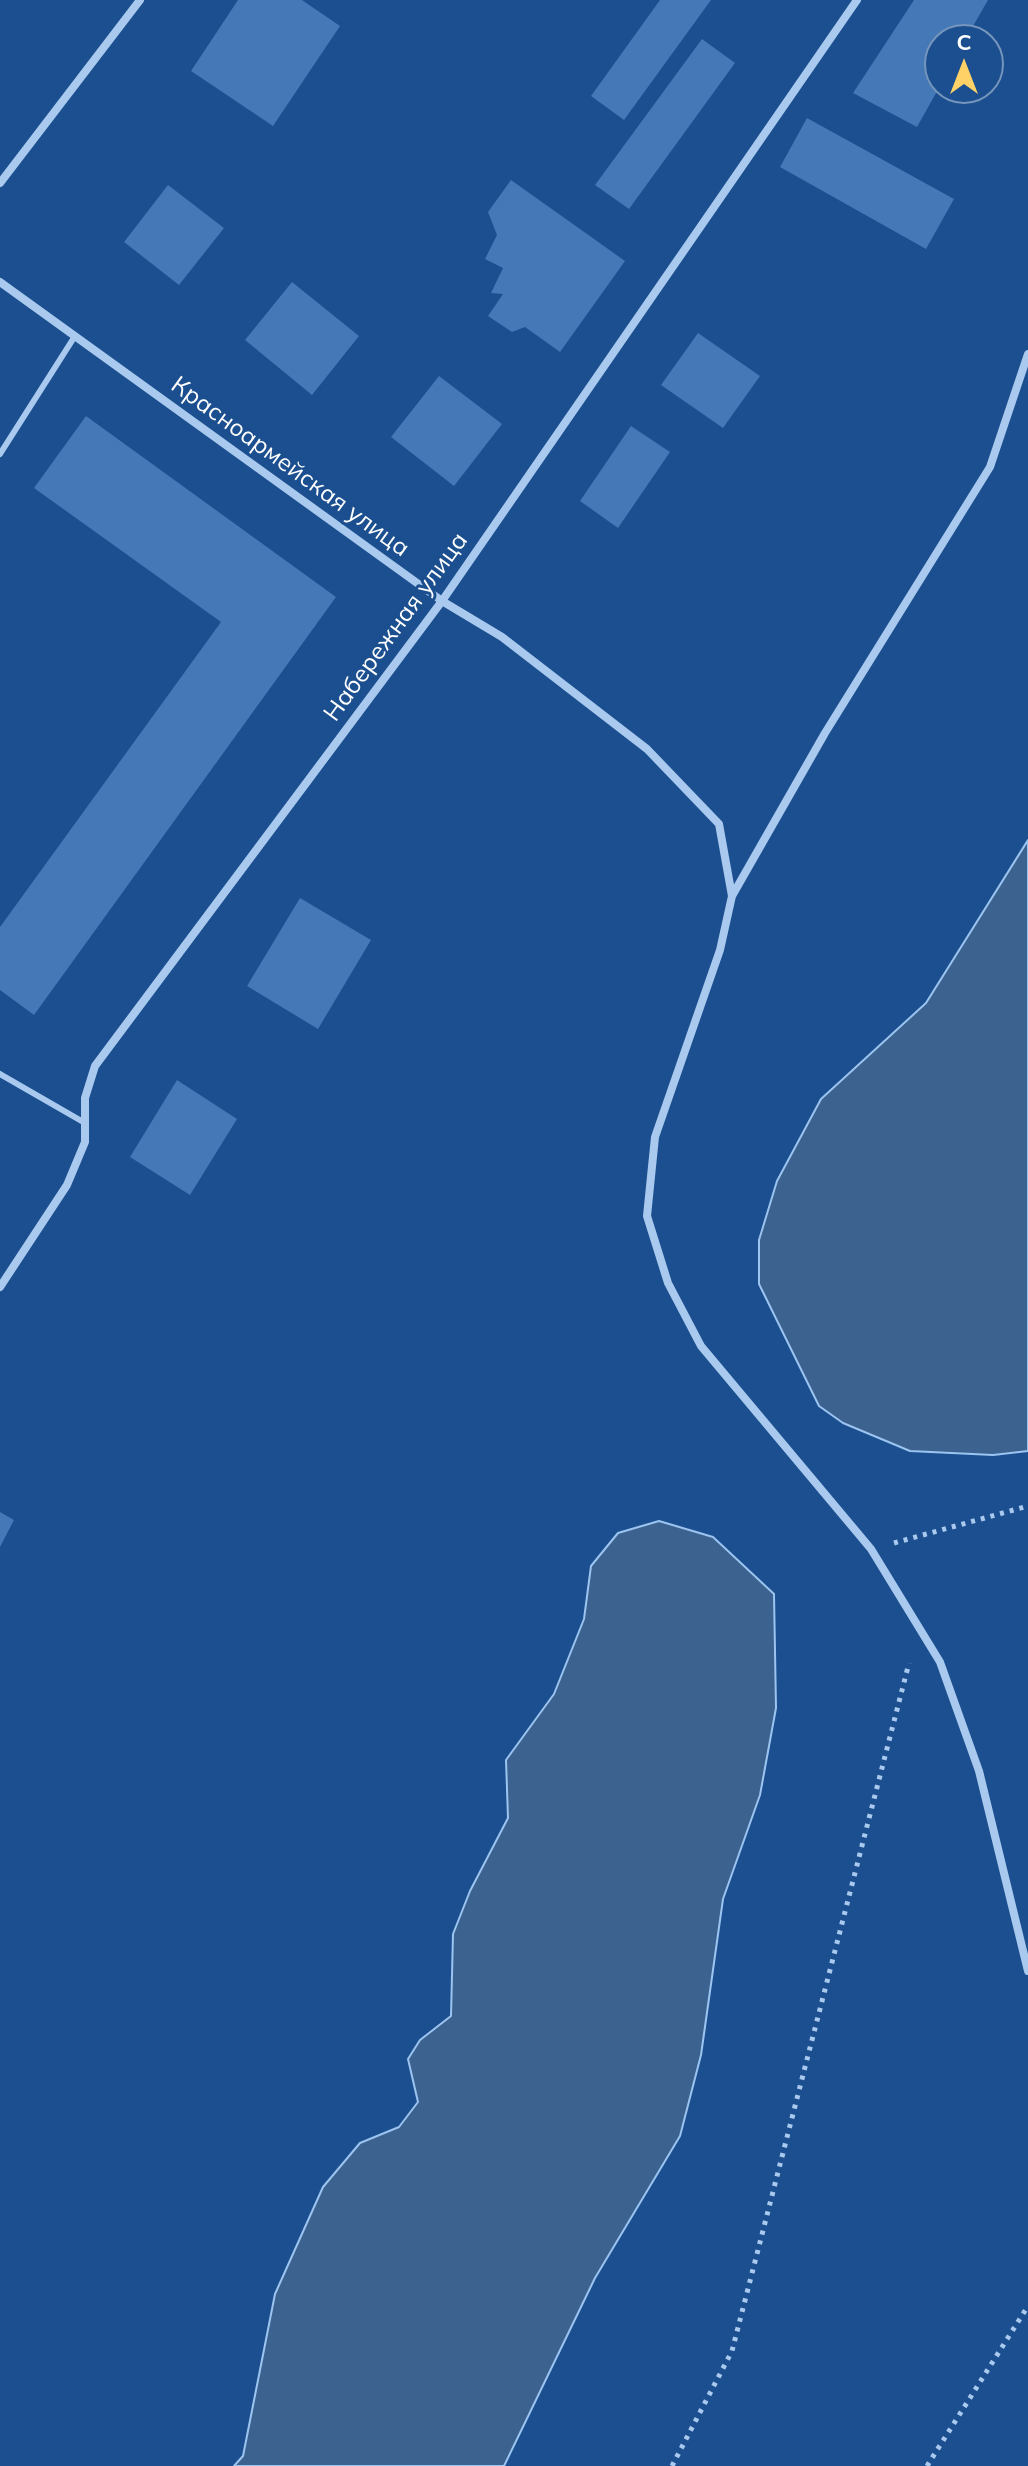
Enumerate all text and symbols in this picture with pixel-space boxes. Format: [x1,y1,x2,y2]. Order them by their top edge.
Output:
north arrow [924,24,1004,104]
text: С [956,28,972,56]
street label: Красноармейская улица [165,371,415,563]
street label: Набережная улица [318,527,474,727]

